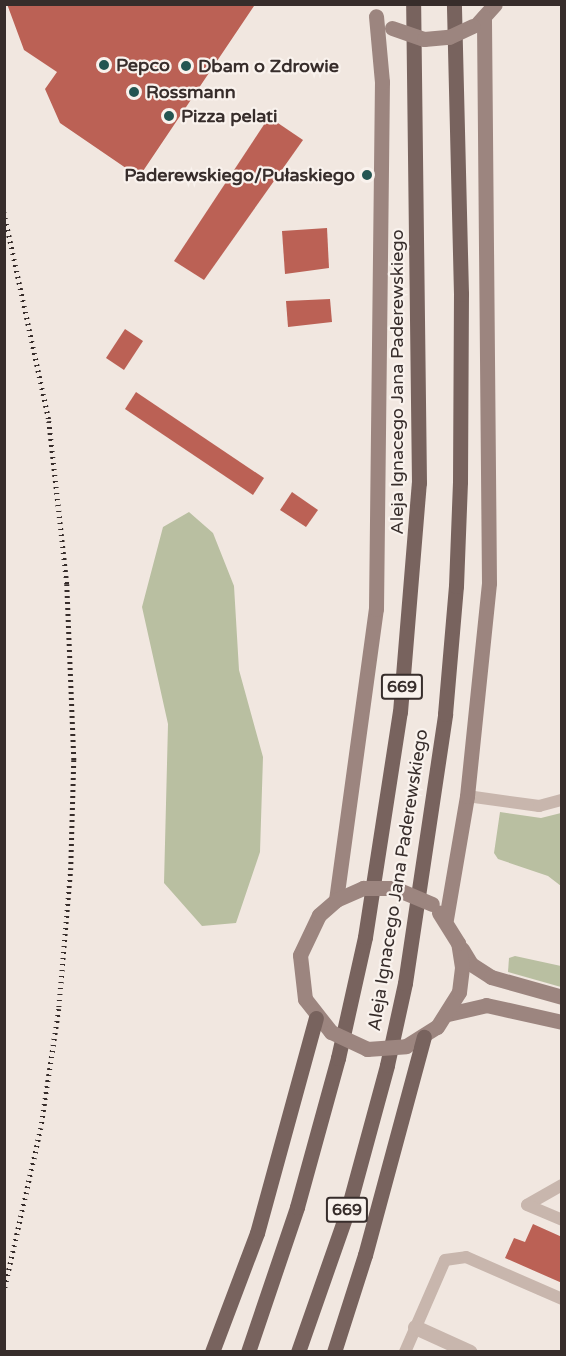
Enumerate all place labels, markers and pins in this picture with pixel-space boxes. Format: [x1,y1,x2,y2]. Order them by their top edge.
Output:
place label: Pepco [116,54,170,76]
place label: Dbam o Zdrowie [198,55,339,77]
marker: Pepco [97,58,111,72]
marker: Dbam o Zdrowie [179,59,193,73]
place label: Rossmann [146,81,236,103]
marker: Rossmann [127,85,141,99]
place label: Pizza pelati [181,105,277,127]
marker: Pizza pelati [162,109,176,123]
place label: Paderewskiego/Pułaskiego [124,164,355,186]
marker: Paderewskiego/Pułaskiego [360,168,374,182]

